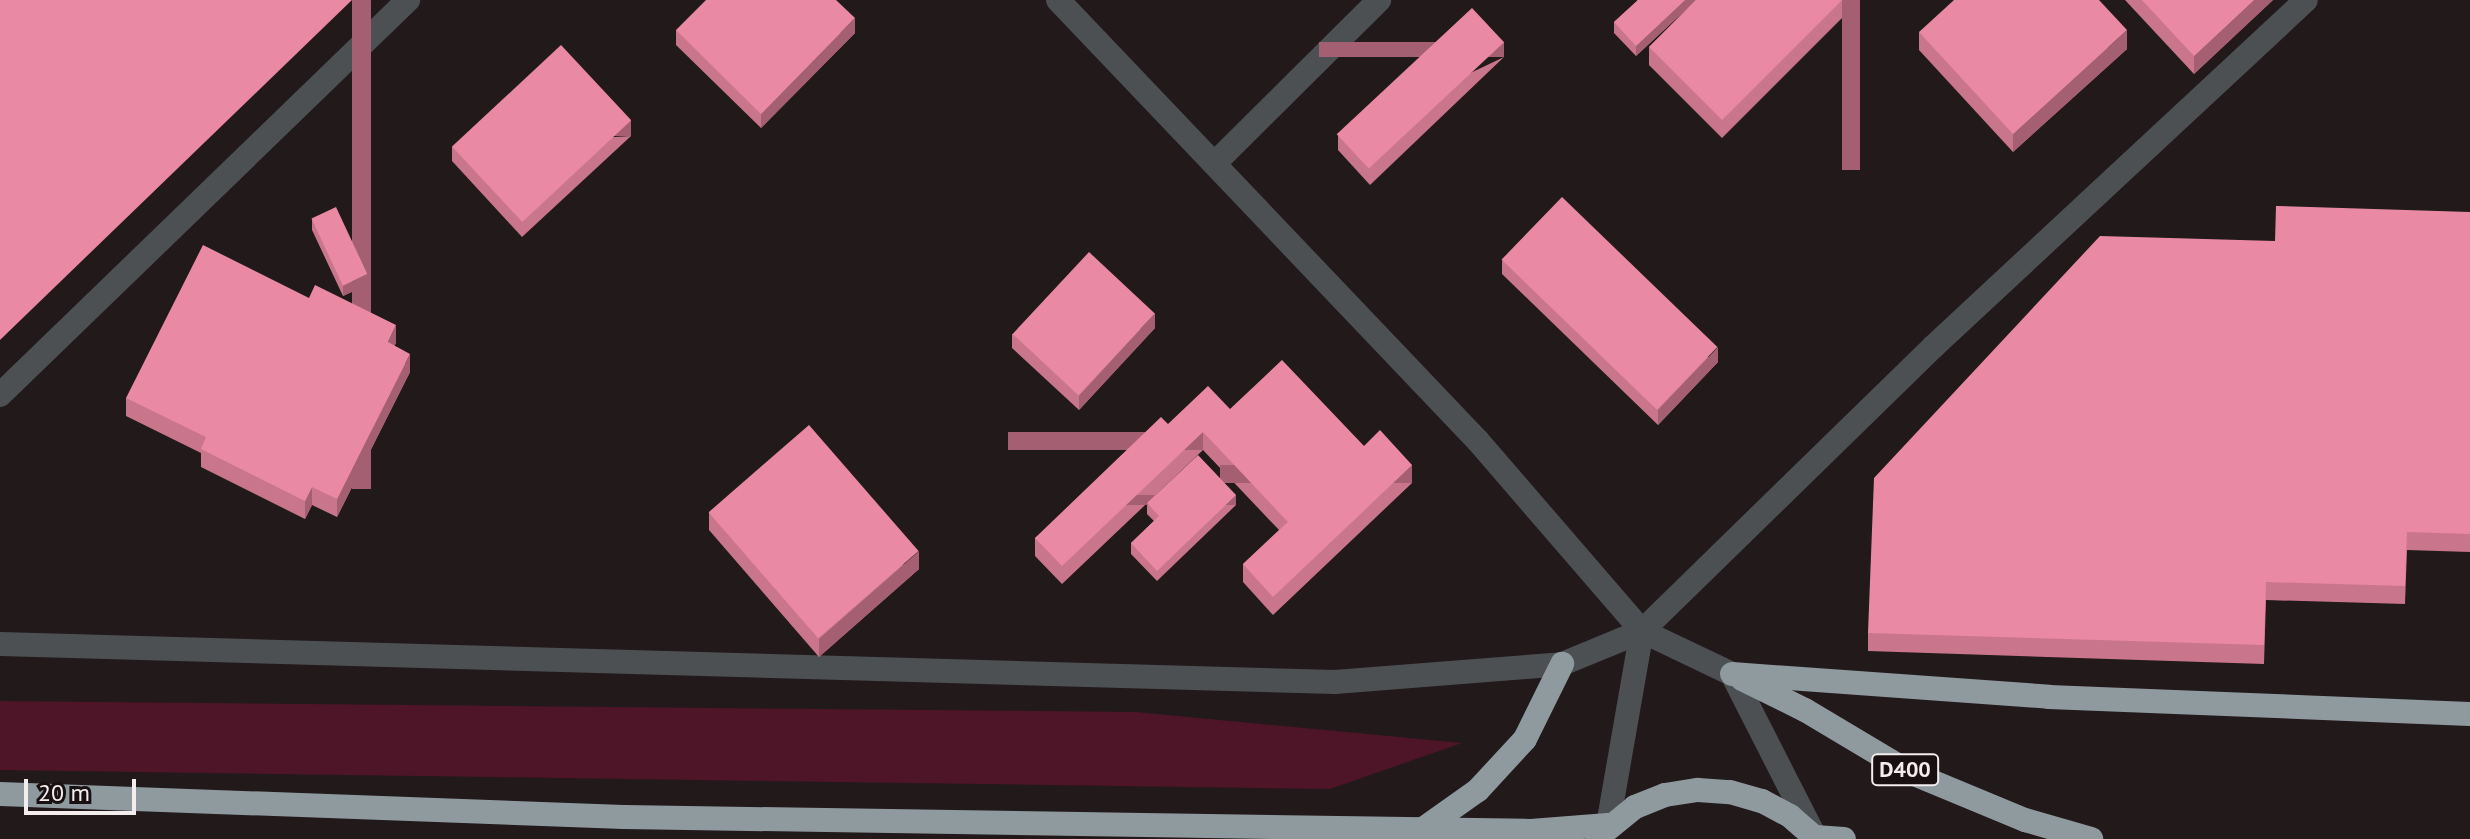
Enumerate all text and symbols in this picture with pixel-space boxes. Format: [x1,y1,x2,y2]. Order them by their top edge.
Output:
road number: D400 [1871,752,1939,788]
scale bar [28,763,140,813]
text: 20 m [38,777,90,808]

